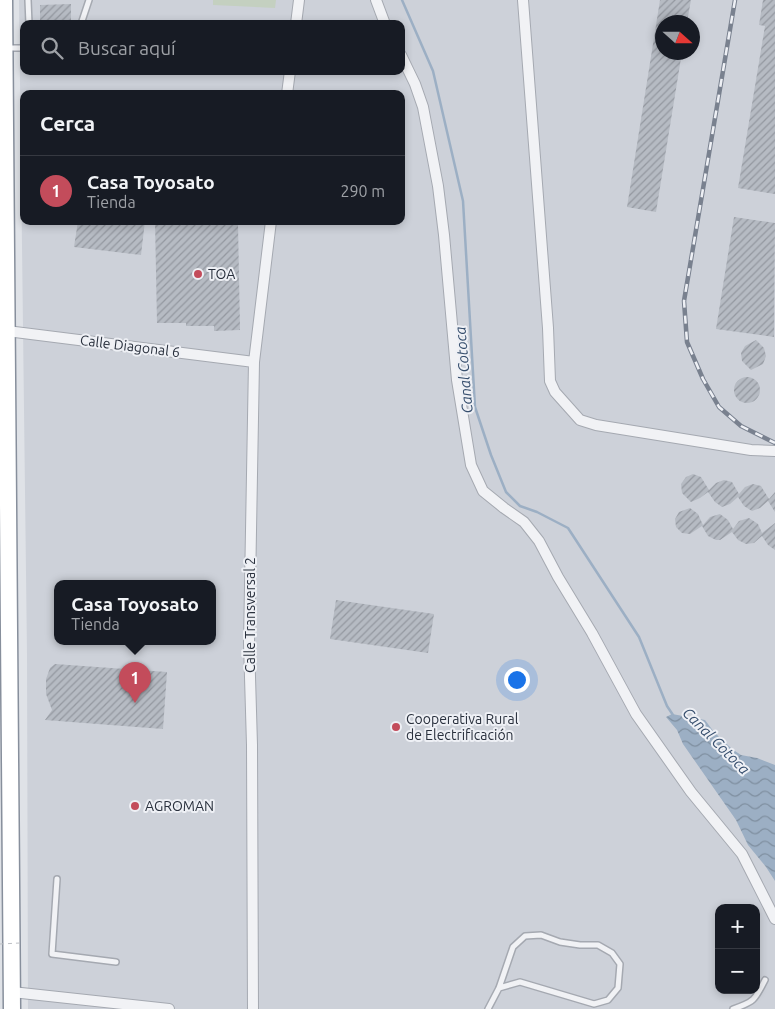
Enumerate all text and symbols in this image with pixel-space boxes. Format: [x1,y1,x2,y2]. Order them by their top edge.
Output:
north arrow [655,15,700,60]
search box [20,20,405,75]
icon: search [38,34,66,62]
text: Buscar aquí [78,37,176,59]
text: Cerca [40,111,95,135]
text: Casa Toyosato [87,171,215,193]
text: 1 [51,182,61,200]
text: 290 m [340,182,385,200]
text: Tienda [87,193,136,211]
place label: TOA [208,266,235,282]
marker: TOA [192,268,204,280]
water label: Canal Cotoca [451,326,476,414]
street label: Calle Diagonal 6 [79,332,181,360]
street label: Calle Transversal 2 [242,557,258,673]
popup [54,580,216,645]
text: Casa Toyosato [71,593,199,615]
text: Tienda [71,615,120,633]
pin: 1 [119,662,151,703]
your location [504,667,530,693]
water label: Canal Cotoca [679,704,753,778]
place label: Cooperativa Rural de Electrificación [406,711,519,743]
marker: Cooperativa Rural de Electrificación [390,721,402,733]
place label: AGROMAN [145,798,214,814]
marker: AGROMAN [129,800,141,812]
map controls [715,904,760,994]
button: + [715,904,760,949]
button: − [715,949,760,994]

